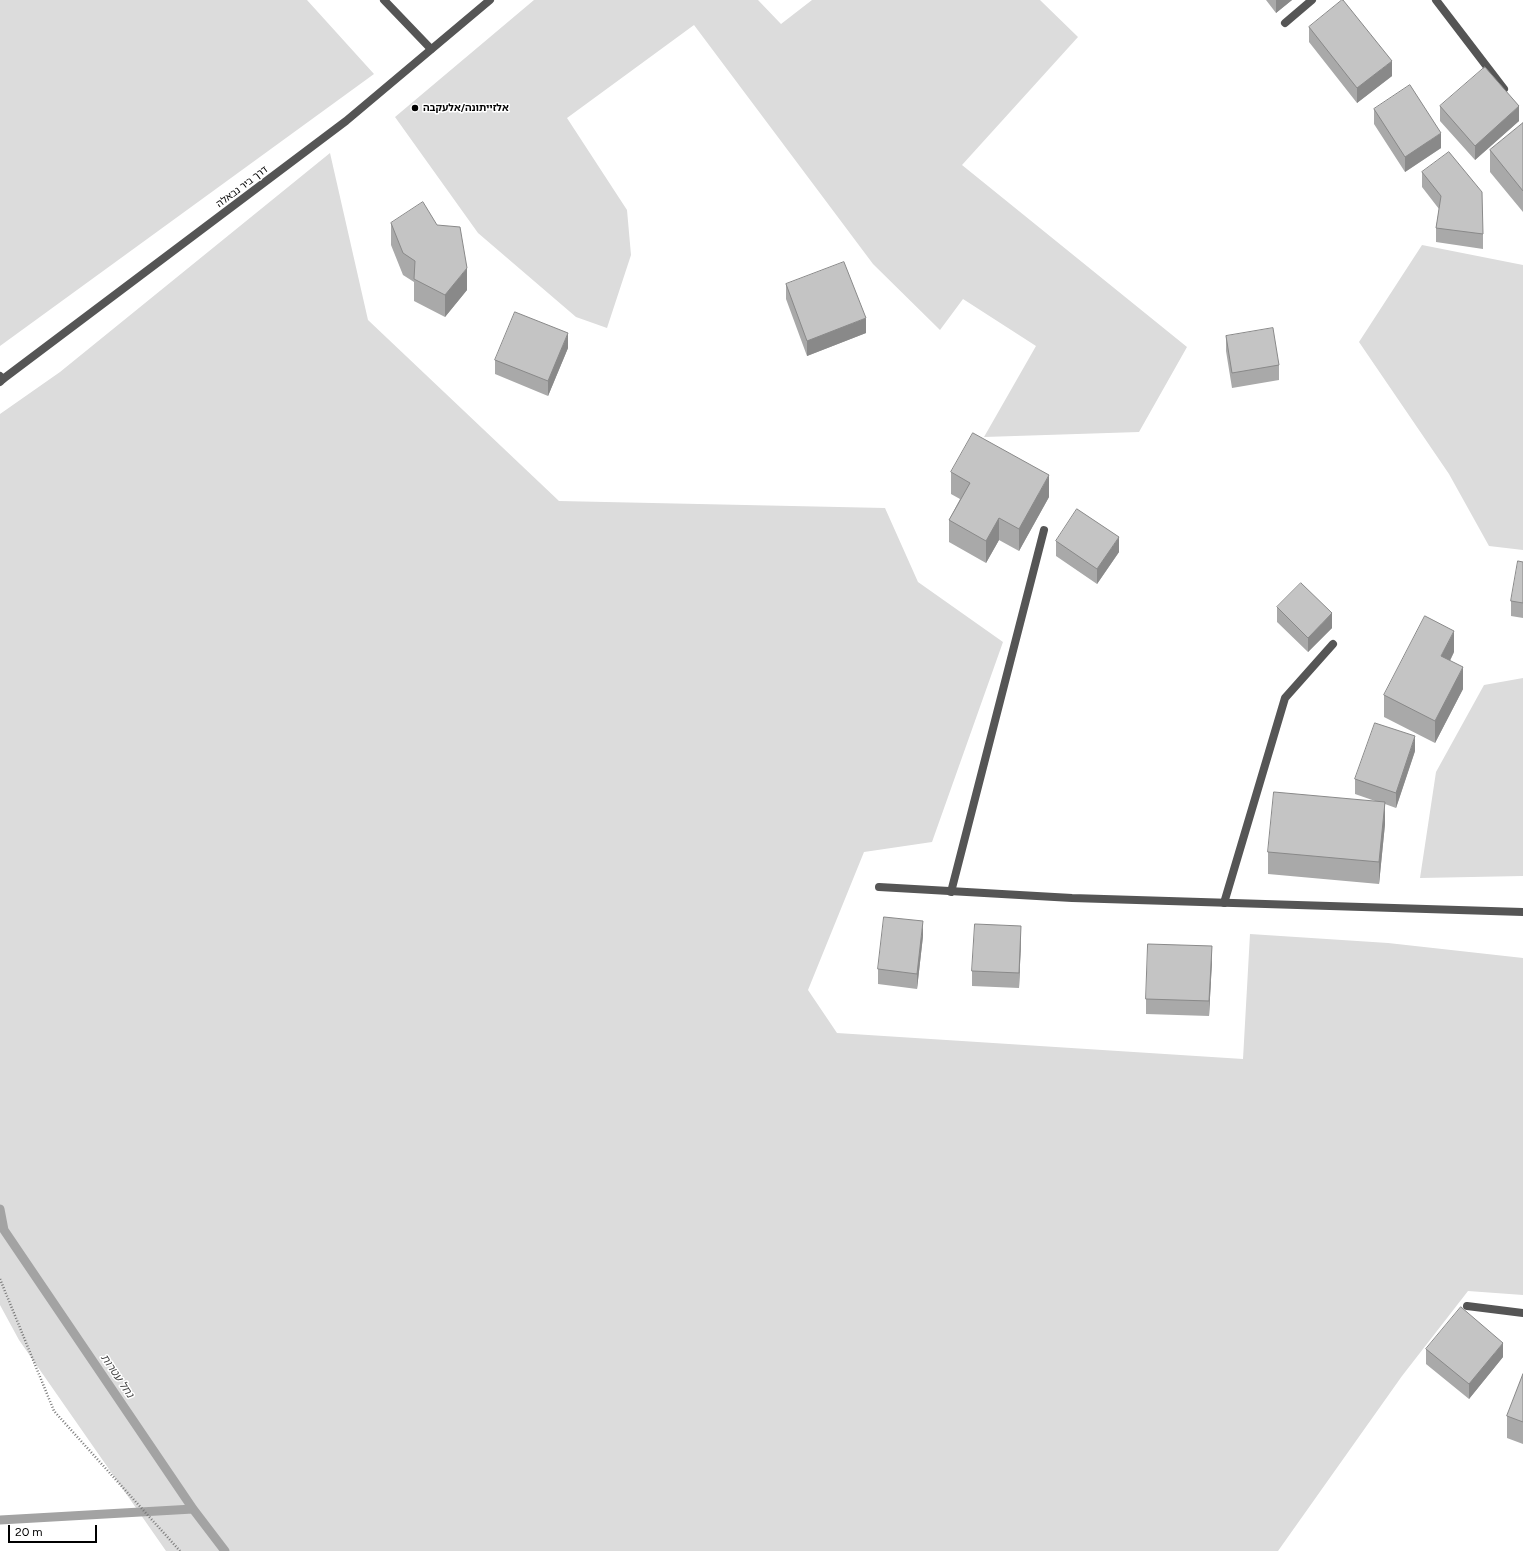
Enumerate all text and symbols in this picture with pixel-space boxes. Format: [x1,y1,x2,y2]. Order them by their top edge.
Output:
place label: אלזייתונה/אלעקבה [423,102,509,114]
marker: אלזייתונה/אלעקבה [410,103,420,113]
street label: דרך ביר נבאלה [214,164,270,210]
water label: נחל עטרות [98,1352,136,1400]
scale bar [10,1517,99,1543]
text: 20 m [15,1525,43,1539]

